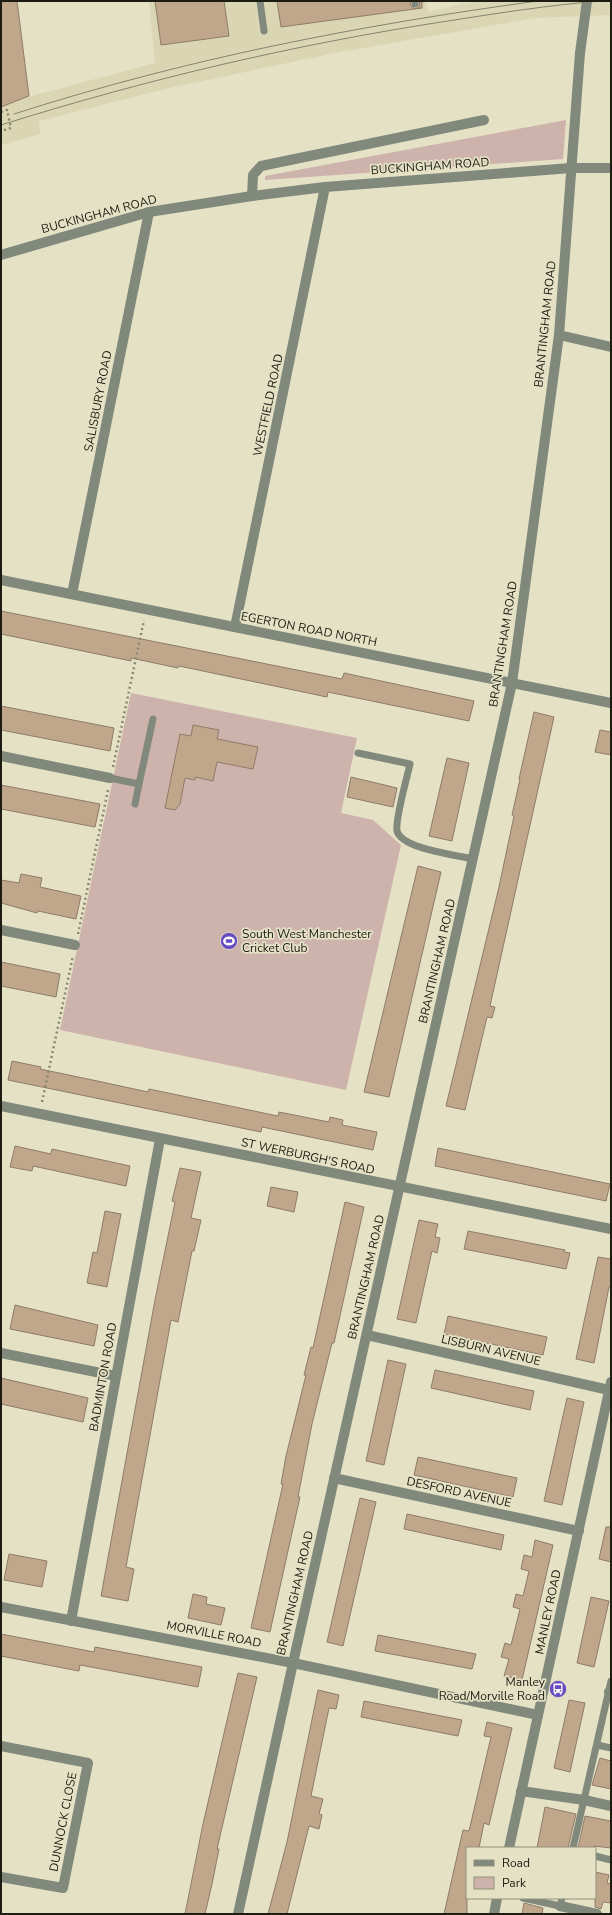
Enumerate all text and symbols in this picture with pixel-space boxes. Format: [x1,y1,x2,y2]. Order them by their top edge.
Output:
street label: BUCKINGHAM ROAD [370,154,490,178]
street label: BUCKINGHAM ROAD [39,191,159,237]
street label: BRANTINGHAM ROAD [530,260,560,388]
street label: SALISBURY ROAD [80,349,116,453]
street label: WESTFIELD ROAD [249,352,287,458]
street label: BRANTINGHAM ROAD [485,580,521,708]
street label: EGERTON ROAD NORTH [240,608,378,650]
street label: BRANTINGHAM ROAD [415,897,459,1025]
place label: South West Manchester Cricket Club [242,926,372,956]
sports icon: South West Manchester Cricket Club [219,931,239,951]
street label: ST WERBURGH'S ROAD [240,1134,376,1178]
street label: BRANTINGHAM ROAD [344,1213,388,1341]
street label: BADMINTON ROAD [86,1321,120,1433]
street label: LISBURN AVENUE [440,1331,542,1369]
street label: DESFORD AVENUE [405,1473,513,1511]
street label: BRANTINGHAM ROAD [273,1529,317,1657]
street label: MANLEY ROAD [531,1568,565,1656]
street label: MORVILLE ROAD [165,1617,263,1651]
place label: Manley Road/Morville Road [439,1674,546,1704]
bus stop icon: Manley Road/Morville Road [548,1679,568,1699]
street label: DUNNOCK CLOSE [46,1771,80,1873]
legend [466,1847,596,1899]
text: Road [502,1855,530,1871]
text: Park [502,1875,527,1891]

